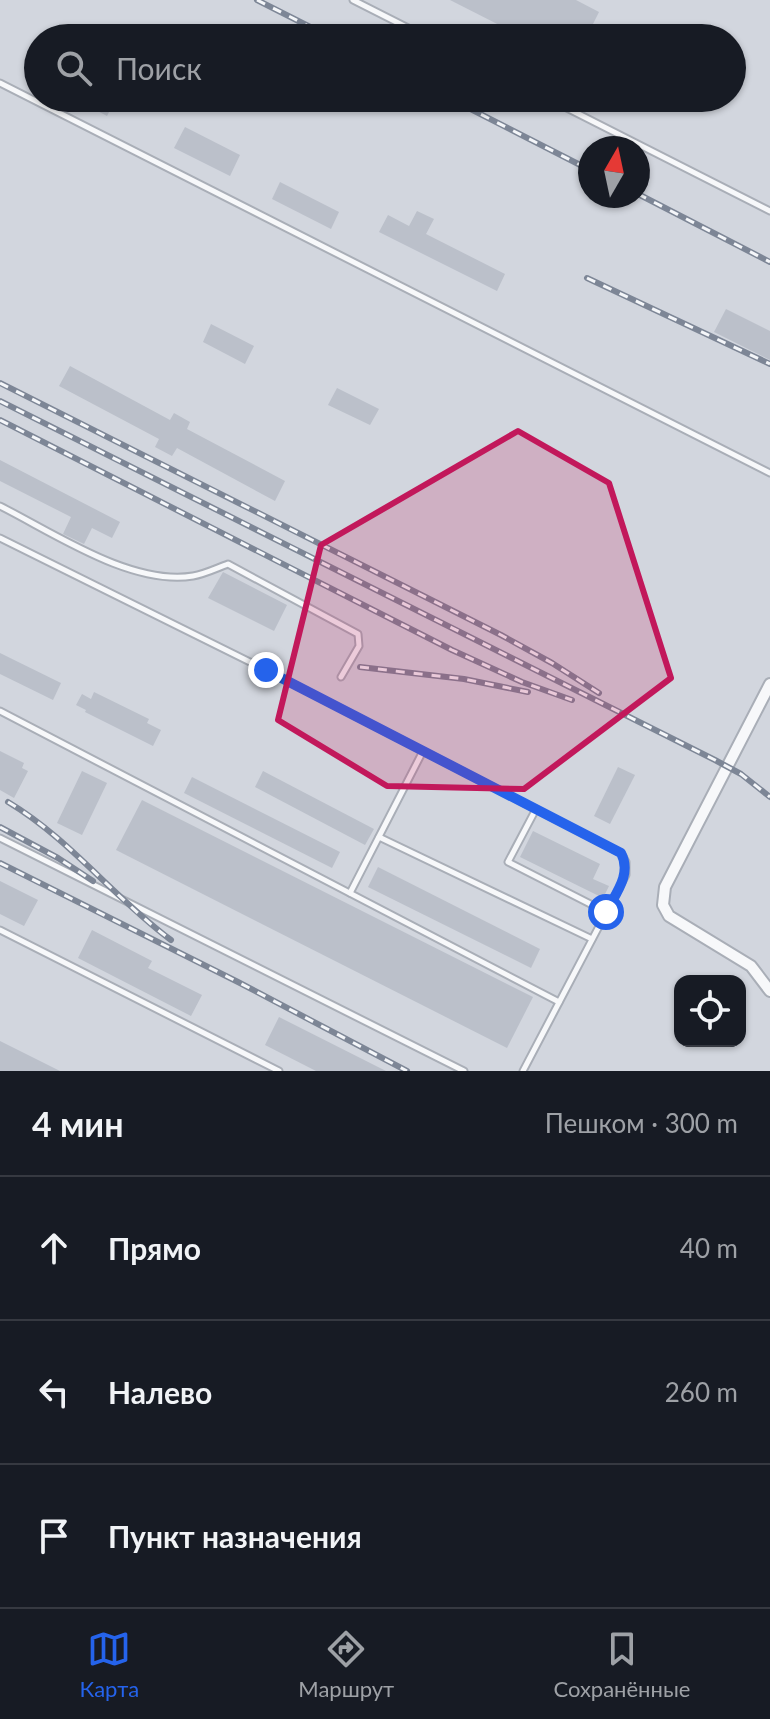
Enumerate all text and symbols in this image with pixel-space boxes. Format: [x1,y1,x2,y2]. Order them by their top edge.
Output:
search box [24,24,746,112]
icon: search [52,46,96,90]
text: Поиск [116,50,202,86]
north arrow [578,136,650,208]
route end [248,652,284,688]
route start [588,894,624,930]
map controls [674,975,746,1047]
button: locate [674,975,746,1047]
text: 4 мин [32,1103,124,1144]
text: Пешком · 300 m [545,1107,738,1139]
icon: ahead [32,1226,76,1270]
text: Прямо [108,1230,201,1266]
text: 40 m [680,1232,738,1264]
icon: left [32,1370,76,1414]
text: Налево [108,1374,212,1410]
text: 260 m [665,1376,738,1408]
icon: arrive [32,1514,76,1558]
text: Пункт назначения [108,1518,362,1554]
tab: Карта [80,1627,139,1702]
tab: Маршрут [298,1627,394,1702]
tab: Сохранённые [553,1627,690,1702]

